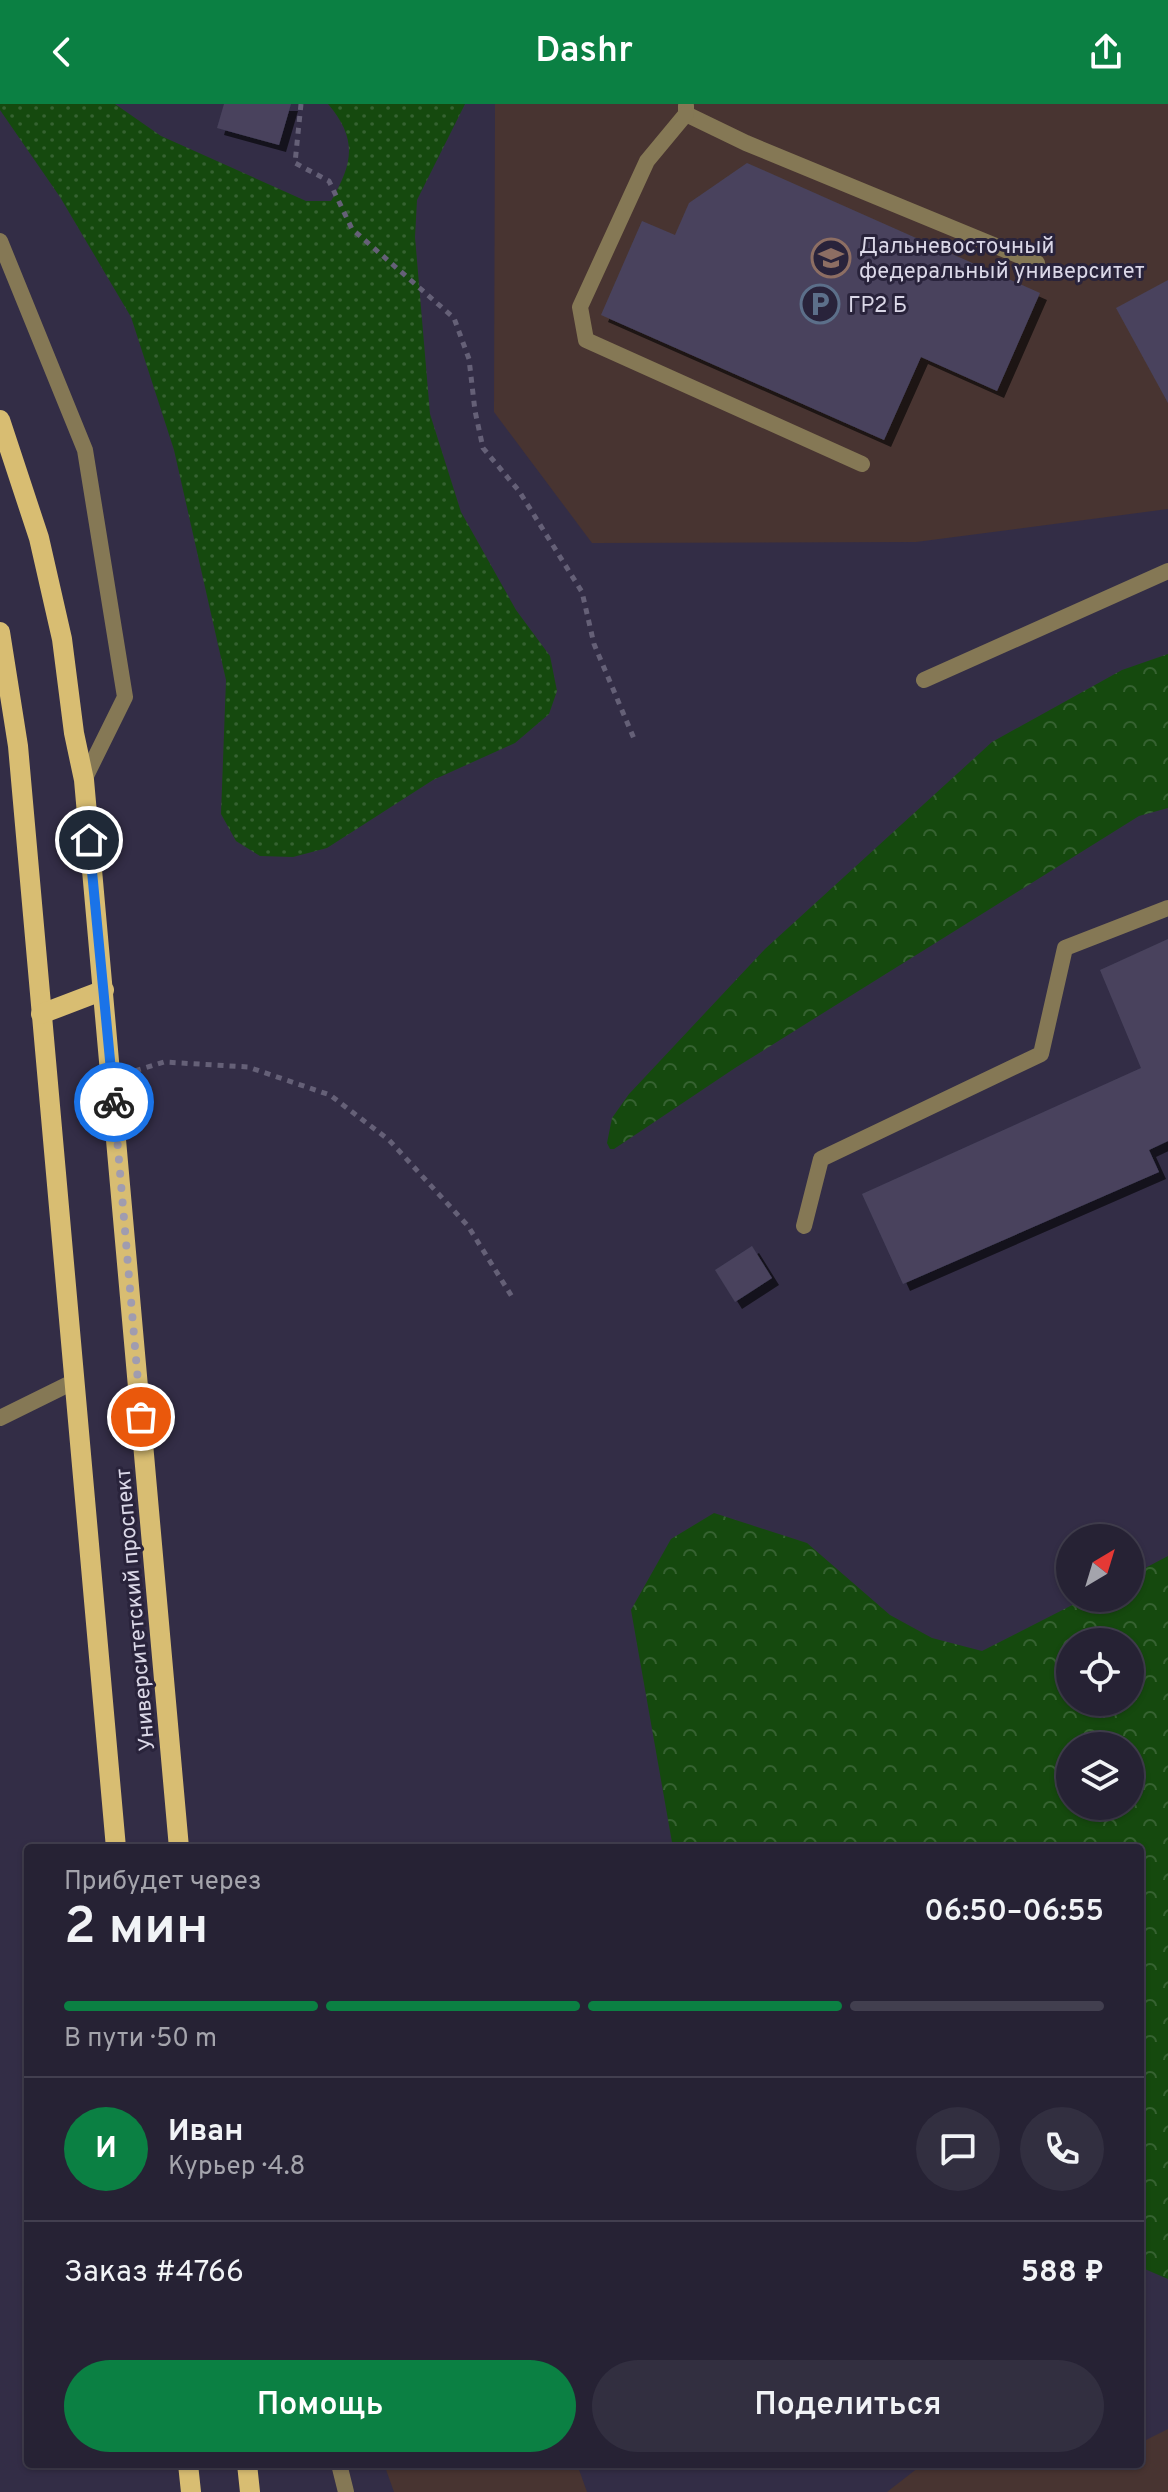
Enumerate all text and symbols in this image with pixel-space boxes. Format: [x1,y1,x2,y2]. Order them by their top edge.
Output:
text: Dashr [535,29,633,75]
icon: back [40,30,84,74]
icon: share [1084,30,1128,74]
place label: Дальневосточный федеральный университет [859,234,1145,286]
school or university icon: Дальневосточный федеральный университет [810,237,852,279]
parking icon: ГР2 Б [799,283,841,325]
place label: ГР2 Б [848,293,907,320]
pin [55,806,123,874]
icon: home [67,818,111,862]
courier [74,1062,154,1142]
icon: bike [92,1080,136,1124]
pin [107,1383,175,1451]
icon: bag [119,1395,163,1439]
street label: Университетский проспект [111,1467,162,1752]
north arrow [1056,1524,1144,1612]
map controls [1056,1524,1144,1820]
button: locate [1056,1628,1144,1716]
button: layers [1056,1732,1144,1820]
text: Прибудет через [64,1866,262,1899]
text: 06:50–06:55 [924,1894,1104,1931]
text: 2 мин [64,1896,208,1962]
text: В пути · 50 m [64,2023,217,2056]
button: chat [916,2107,1000,2191]
button: phone [1020,2107,1104,2191]
text: Иван [168,2114,243,2151]
text: И [95,2131,117,2168]
text: Курьер · 4.8 [168,2151,305,2184]
text: Заказ #4766 [64,2255,244,2292]
text: 588 ₽ [1021,2255,1104,2292]
button: Помощь [64,2360,576,2452]
button: Поделиться [592,2360,1104,2452]

